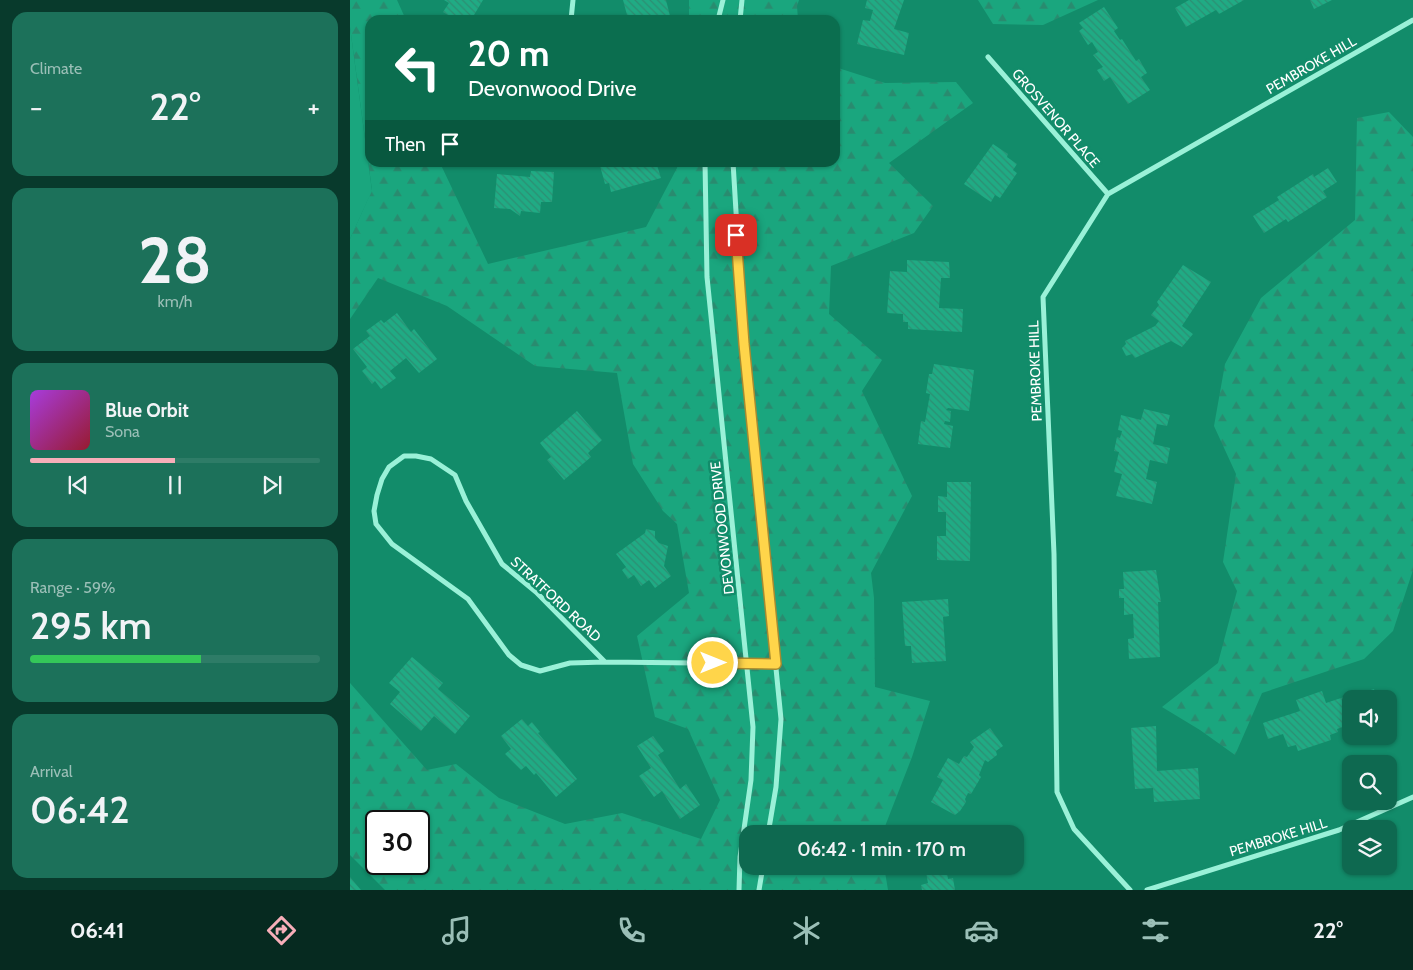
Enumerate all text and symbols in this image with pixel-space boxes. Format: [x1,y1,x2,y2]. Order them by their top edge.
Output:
text: 20 m [468,32,550,75]
street label: PEMBROKE HILL [1263,32,1359,98]
icon: left [385,35,450,100]
text: Climate [30,59,82,78]
street label: GROSVENOR PLACE [1008,65,1104,171]
text: Devonwood Drive [468,75,636,102]
text: 22° [149,83,201,130]
text: − [30,90,42,124]
text: + [308,90,320,124]
icon: arrive [436,130,464,158]
text: Then [385,133,426,156]
pin [715,214,757,256]
text: 28 [138,220,212,299]
icon: arrive [722,221,750,249]
text: km/h [157,292,193,311]
street label: PEMBROKE HILL [1024,320,1046,422]
text: Blue Orbit [105,399,189,422]
text: Sona [105,422,140,441]
street label: DEVONWOOD DRIVE [706,460,738,595]
icon: previous [64,471,92,499]
icon: pause [161,471,189,499]
icon: next [258,471,286,499]
street label: STRATFORD ROAD [507,553,605,645]
text: Range · 59% [30,578,116,597]
text: 295 km [30,602,152,649]
position arrow [686,636,738,688]
map controls [1342,690,1397,875]
button: sound [1342,690,1397,745]
button: search [1342,755,1397,810]
text: Arrival [30,762,73,781]
text: 06:42 [30,786,129,833]
speed limit sign: 30 [365,810,430,875]
street label: PEMBROKE HILL [1227,814,1329,860]
button: layers [1342,820,1397,875]
text: 06:42 · 1 min · 170 m [797,838,966,861]
icon: directions [264,913,299,948]
icon: music [439,913,474,948]
icon: phone [614,913,649,948]
icon: climate [789,913,824,948]
icon: car [964,913,999,948]
icon: filters [1138,913,1173,948]
text: 06:41 [70,917,124,944]
text: 22° [1313,917,1343,944]

